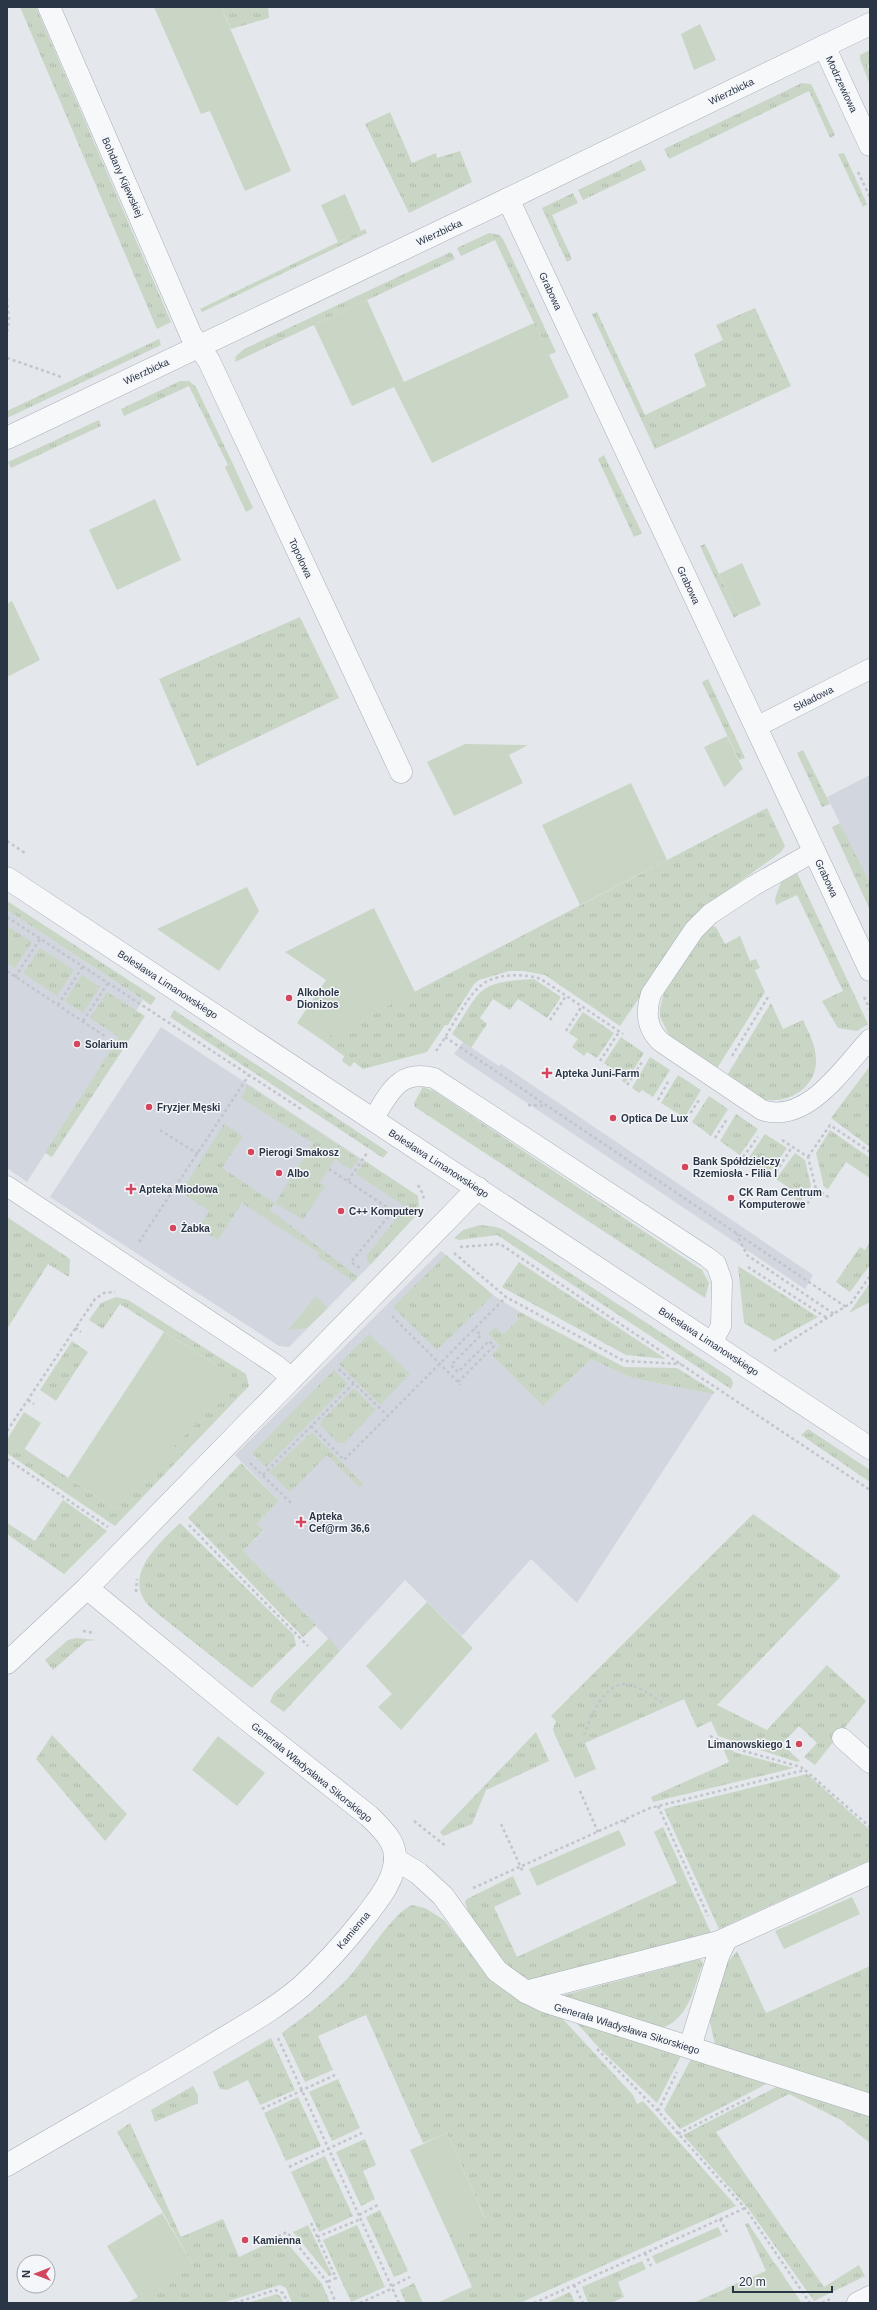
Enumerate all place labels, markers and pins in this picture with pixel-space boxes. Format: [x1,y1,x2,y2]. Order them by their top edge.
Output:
place label: Alkohole Dionizos [297,987,340,1010]
marker: Alkohole Dionizos [284,993,294,1003]
marker: Solarium [72,1039,82,1049]
place label: Solarium [85,1039,128,1050]
marker: Apteka Juni-Farm [542,1068,552,1078]
place label: Apteka Juni-Farm [555,1068,640,1079]
marker: Fryzjer Męski [144,1102,154,1112]
place label: Fryzjer Męski [157,1102,221,1113]
marker: Optica De Lux [608,1113,618,1123]
place label: Optica De Lux [621,1113,689,1124]
marker: Pierogi Smakosz [246,1147,256,1157]
place label: Pierogi Smakosz [259,1147,339,1158]
place label: Bank Spółdzielczy Rzemiosła - Filia I [693,1156,781,1179]
marker: Bank Spółdzielczy Rzemiosła - Filia I [680,1162,690,1172]
marker: Albo [274,1168,284,1178]
place label: Albo [287,1168,309,1179]
marker: Apteka Miodowa [126,1184,136,1194]
place label: Apteka Miodowa [139,1184,218,1195]
place label: CK Ram Centrum Komputerowe [739,1187,822,1210]
marker: CK Ram Centrum Komputerowe [726,1193,736,1203]
marker: C++ Komputery [336,1206,346,1216]
place label: C++ Komputery [349,1206,424,1217]
place label: Żabka [181,1222,210,1234]
marker: Żabka [168,1223,178,1233]
place label: Apteka Cef@rm 36,6 [309,1511,370,1534]
marker: Apteka Cef@rm 36,6 [296,1517,306,1527]
place label: Limanowskiego 1 [708,1739,791,1750]
marker: Limanowskiego 1 [794,1739,804,1749]
marker: Kamienna [240,2235,250,2245]
place label: Kamienna [253,2235,301,2246]

